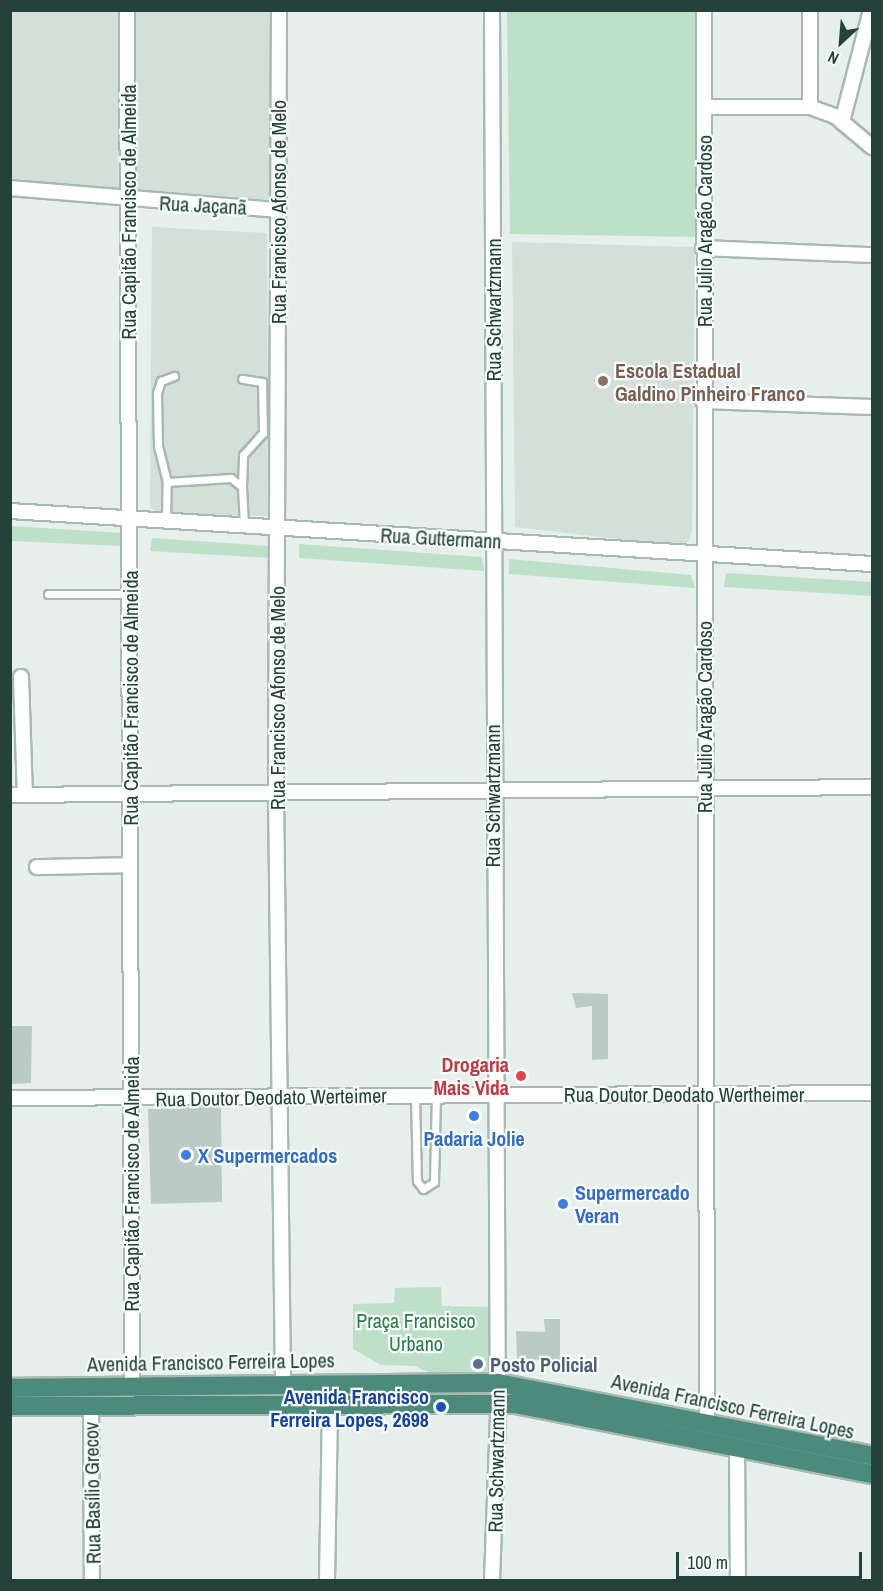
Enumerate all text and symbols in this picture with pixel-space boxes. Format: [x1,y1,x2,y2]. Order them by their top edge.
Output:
north arrow [811,12,871,72]
text: N [824,46,842,70]
street label: Rua Capitão Francisco de Almeida [116,84,140,340]
street label: Rua Francisco Afonso de Melo [266,99,290,325]
street label: Rua Julio Aragão Cardoso [692,134,716,328]
street label: Rua Jaçanã [159,191,247,219]
street label: Rua Schwartzmann [481,238,505,382]
place label: Escola Estadual Galdino Pinheiro Franco [615,358,805,405]
marker: Escola Estadual Galdino Pinheiro Franco [596,374,610,388]
street label: Rua Guttermann [380,523,502,553]
street label: Rua Capitão Francisco de Almeida [118,570,142,826]
street label: Rua Francisco Afonso de Melo [265,585,289,811]
street label: Rua Julio Aragão Cardoso [692,620,716,814]
street label: Rua Schwartzmann [480,724,504,868]
place label: Drogaria Mais Vida [434,1052,509,1099]
street label: Rua Capitão Francisco de Almeida [119,1056,143,1312]
marker: Drogaria Mais Vida [514,1069,528,1083]
street label: Rua Doutor Deodato Wertheimer [564,1082,804,1106]
street label: Rua Doutor Deodato Werteimer [155,1083,387,1111]
marker: Padaria Jolie [467,1109,481,1123]
place label: Padaria Jolie [423,1126,525,1150]
place label: X Supermercados [198,1143,337,1167]
marker: X Supermercados [179,1148,193,1162]
place label: Supermercado Veran [575,1180,690,1227]
marker: Supermercado Veran [556,1197,570,1211]
park label: Praça Francisco Urbano [356,1308,476,1355]
street label: Avenida Francisco Ferreira Lopes [87,1348,335,1376]
place label: Posto Policial [490,1352,598,1376]
marker: Posto Policial [471,1357,485,1371]
street label: Avenida Francisco Ferreira Lopes [609,1369,857,1443]
place label: Avenida Francisco Ferreira Lopes, 2698 [270,1384,429,1431]
street label: Rua Schwartzmann [483,1389,509,1533]
marker: Avenida Francisco Ferreira Lopes, 2698 [434,1400,448,1414]
street label: Rua Basílio Grecov [79,1422,105,1564]
scale bar [679,1540,865,1578]
text: 100 m [687,1550,728,1575]

